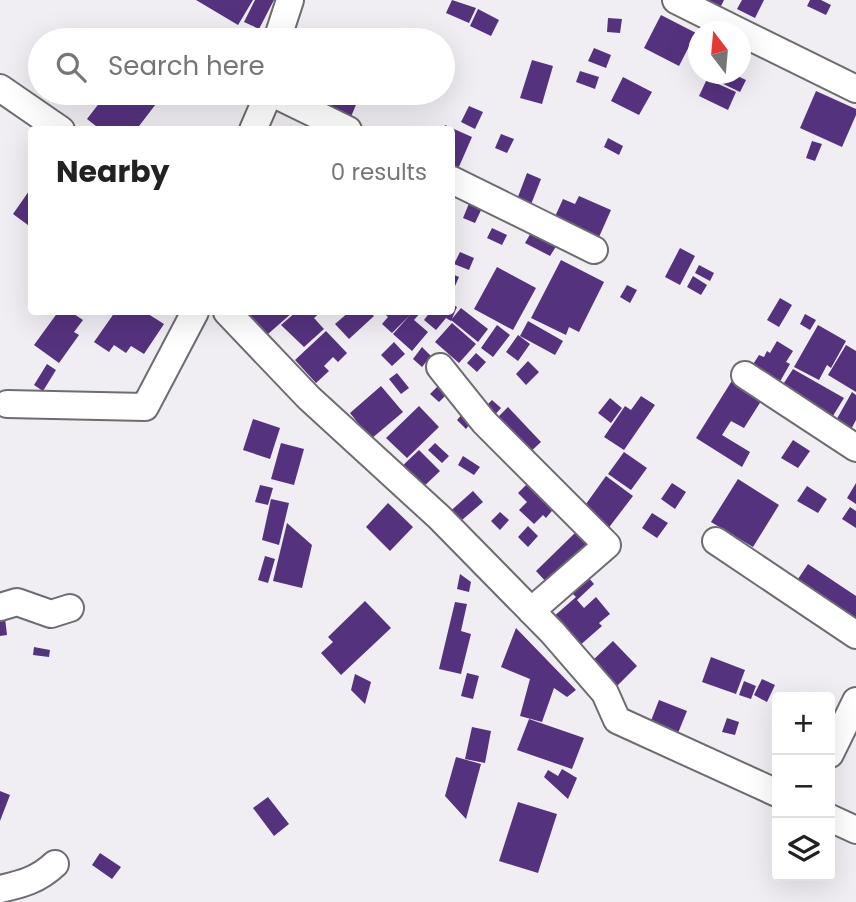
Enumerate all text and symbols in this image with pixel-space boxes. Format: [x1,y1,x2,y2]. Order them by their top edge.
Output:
north arrow [688,21,751,84]
search box [28,28,455,105]
icon: search [52,48,90,86]
text: Search here [108,48,265,84]
text: Nearby [56,150,170,193]
text: 0 results [331,156,427,188]
map controls [772,692,835,881]
button: + [772,692,835,755]
button: − [772,755,835,818]
button: layers [772,818,835,881]

